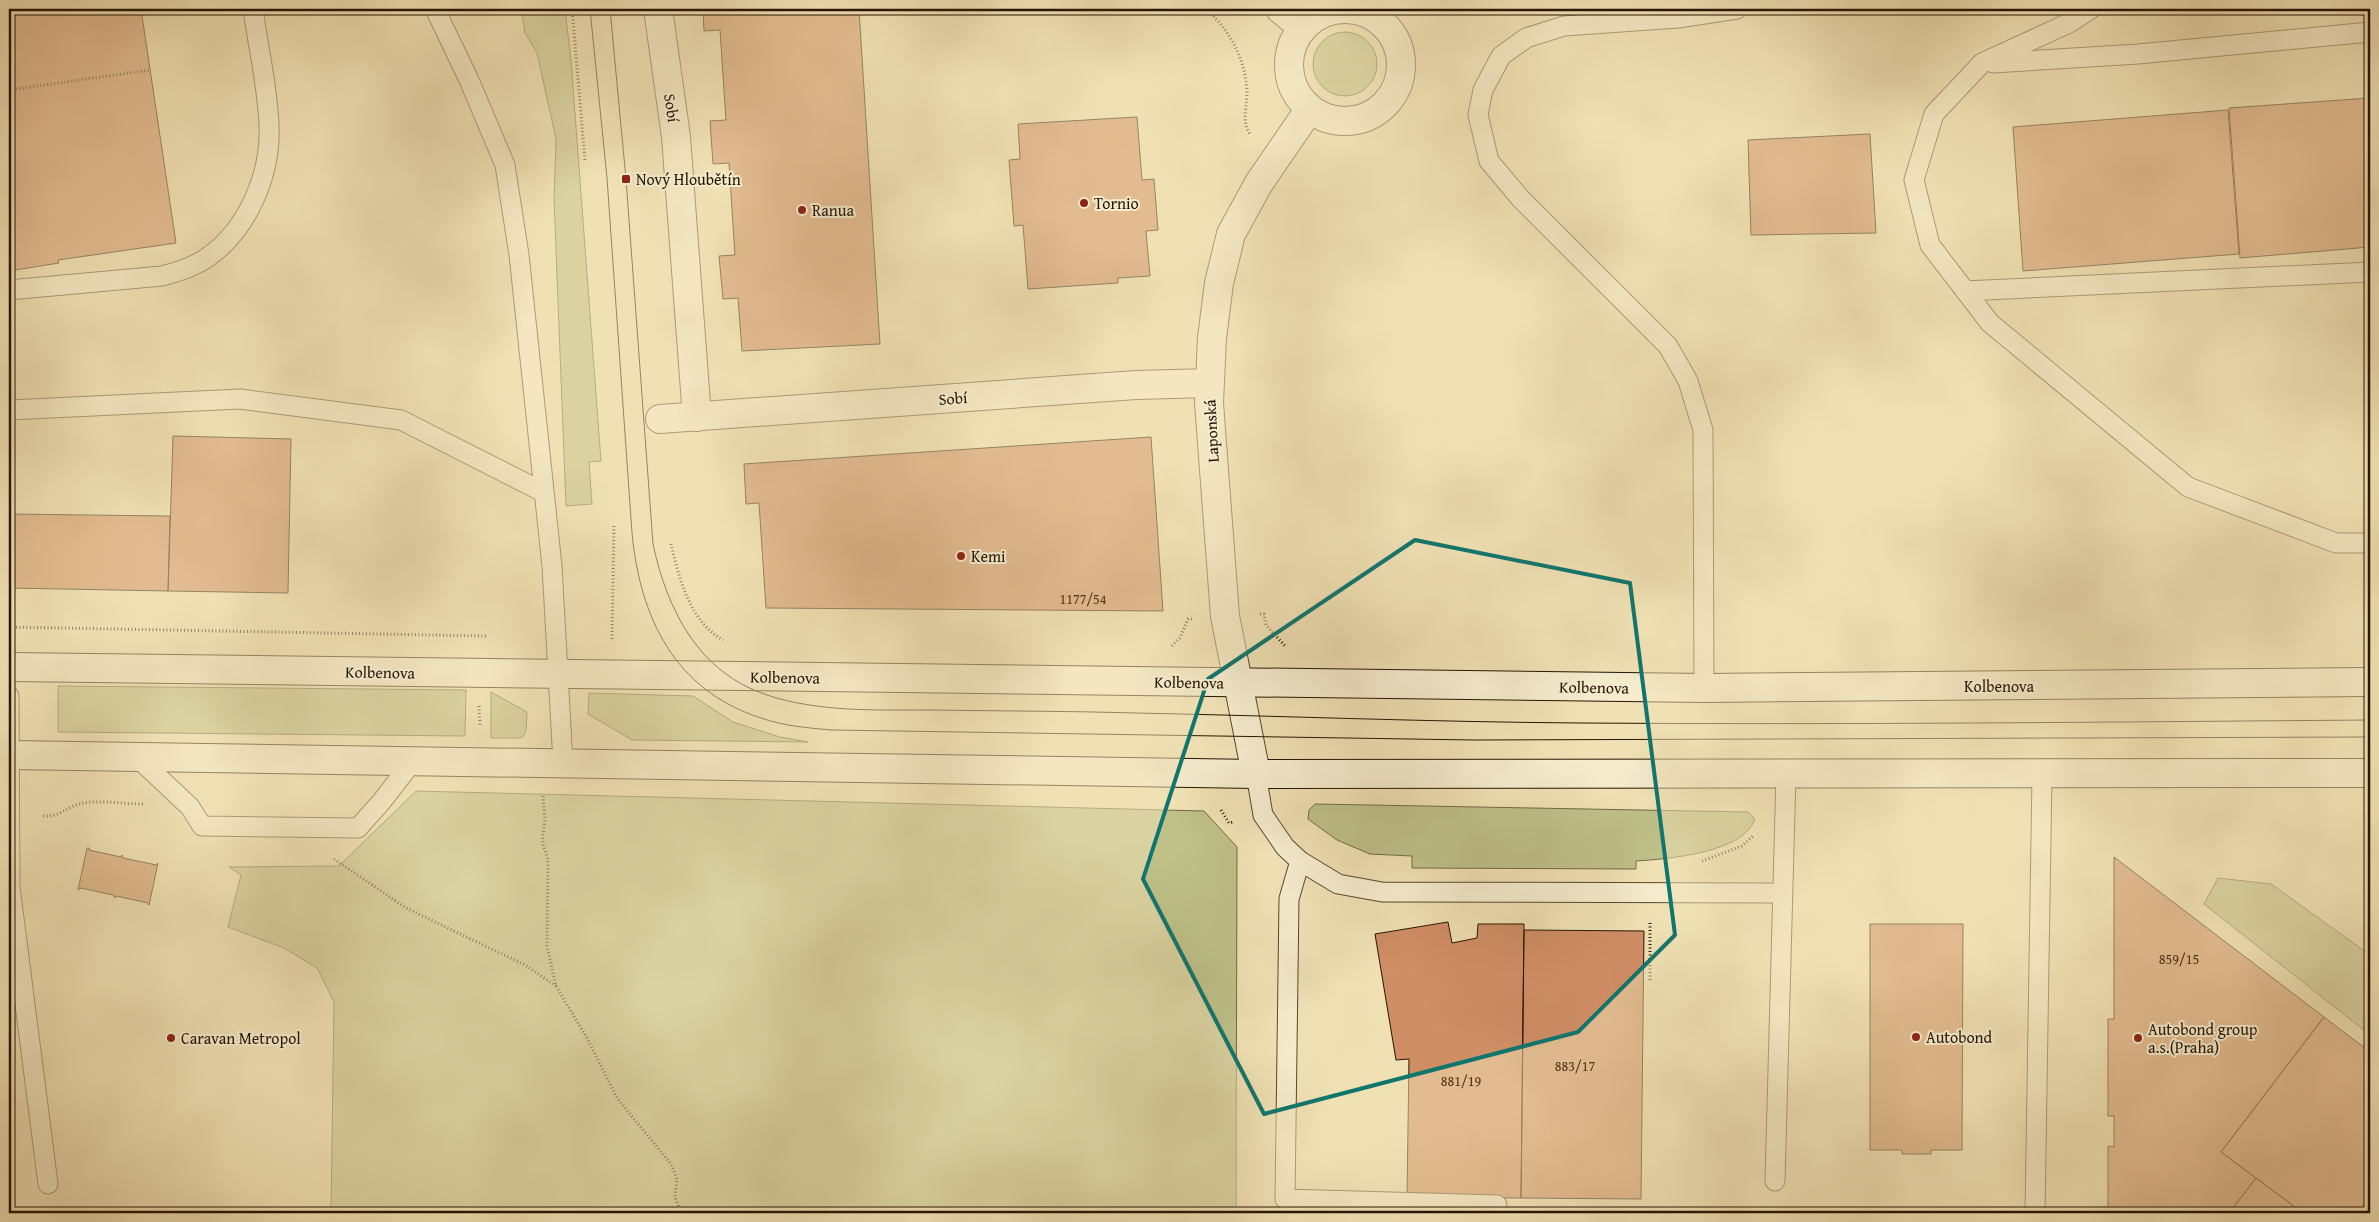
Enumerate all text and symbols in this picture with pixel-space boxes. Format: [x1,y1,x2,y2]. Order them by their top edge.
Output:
street label: Sobí [658,92,686,124]
place label: Nový Hloubětín [636,167,741,191]
marker: Nový Hloubětín [620,173,632,185]
place label: Tornio [1094,191,1139,215]
marker: Tornio [1078,197,1090,209]
place label: Ranua [812,198,854,222]
marker: Ranua [796,204,808,216]
street label: Sobí [938,385,969,411]
street label: Laponská [1197,398,1225,463]
place label: Kemi [971,544,1006,568]
marker: Kemi [955,550,967,562]
house number: 1177/54 [1059,589,1107,609]
street label: Kolbenova [345,659,416,685]
street label: Kolbenova [750,664,821,690]
street label: Kolbenova [1154,669,1225,695]
street label: Kolbenova [1559,674,1630,700]
street label: Kolbenova [1964,674,2034,698]
house number: 859/15 [2159,949,2199,969]
place label: Autobond group a.s.(Praha) [2148,1017,2258,1059]
place label: Autobond [1926,1025,1993,1049]
place label: Caravan Metropol [181,1026,301,1050]
marker: Autobond [1910,1031,1922,1043]
marker: Caravan Metropol [165,1032,177,1044]
marker: Autobond group a.s.(Praha) [2132,1032,2144,1044]
house number: 883/17 [1555,1056,1595,1076]
house number: 881/19 [1441,1071,1481,1091]

